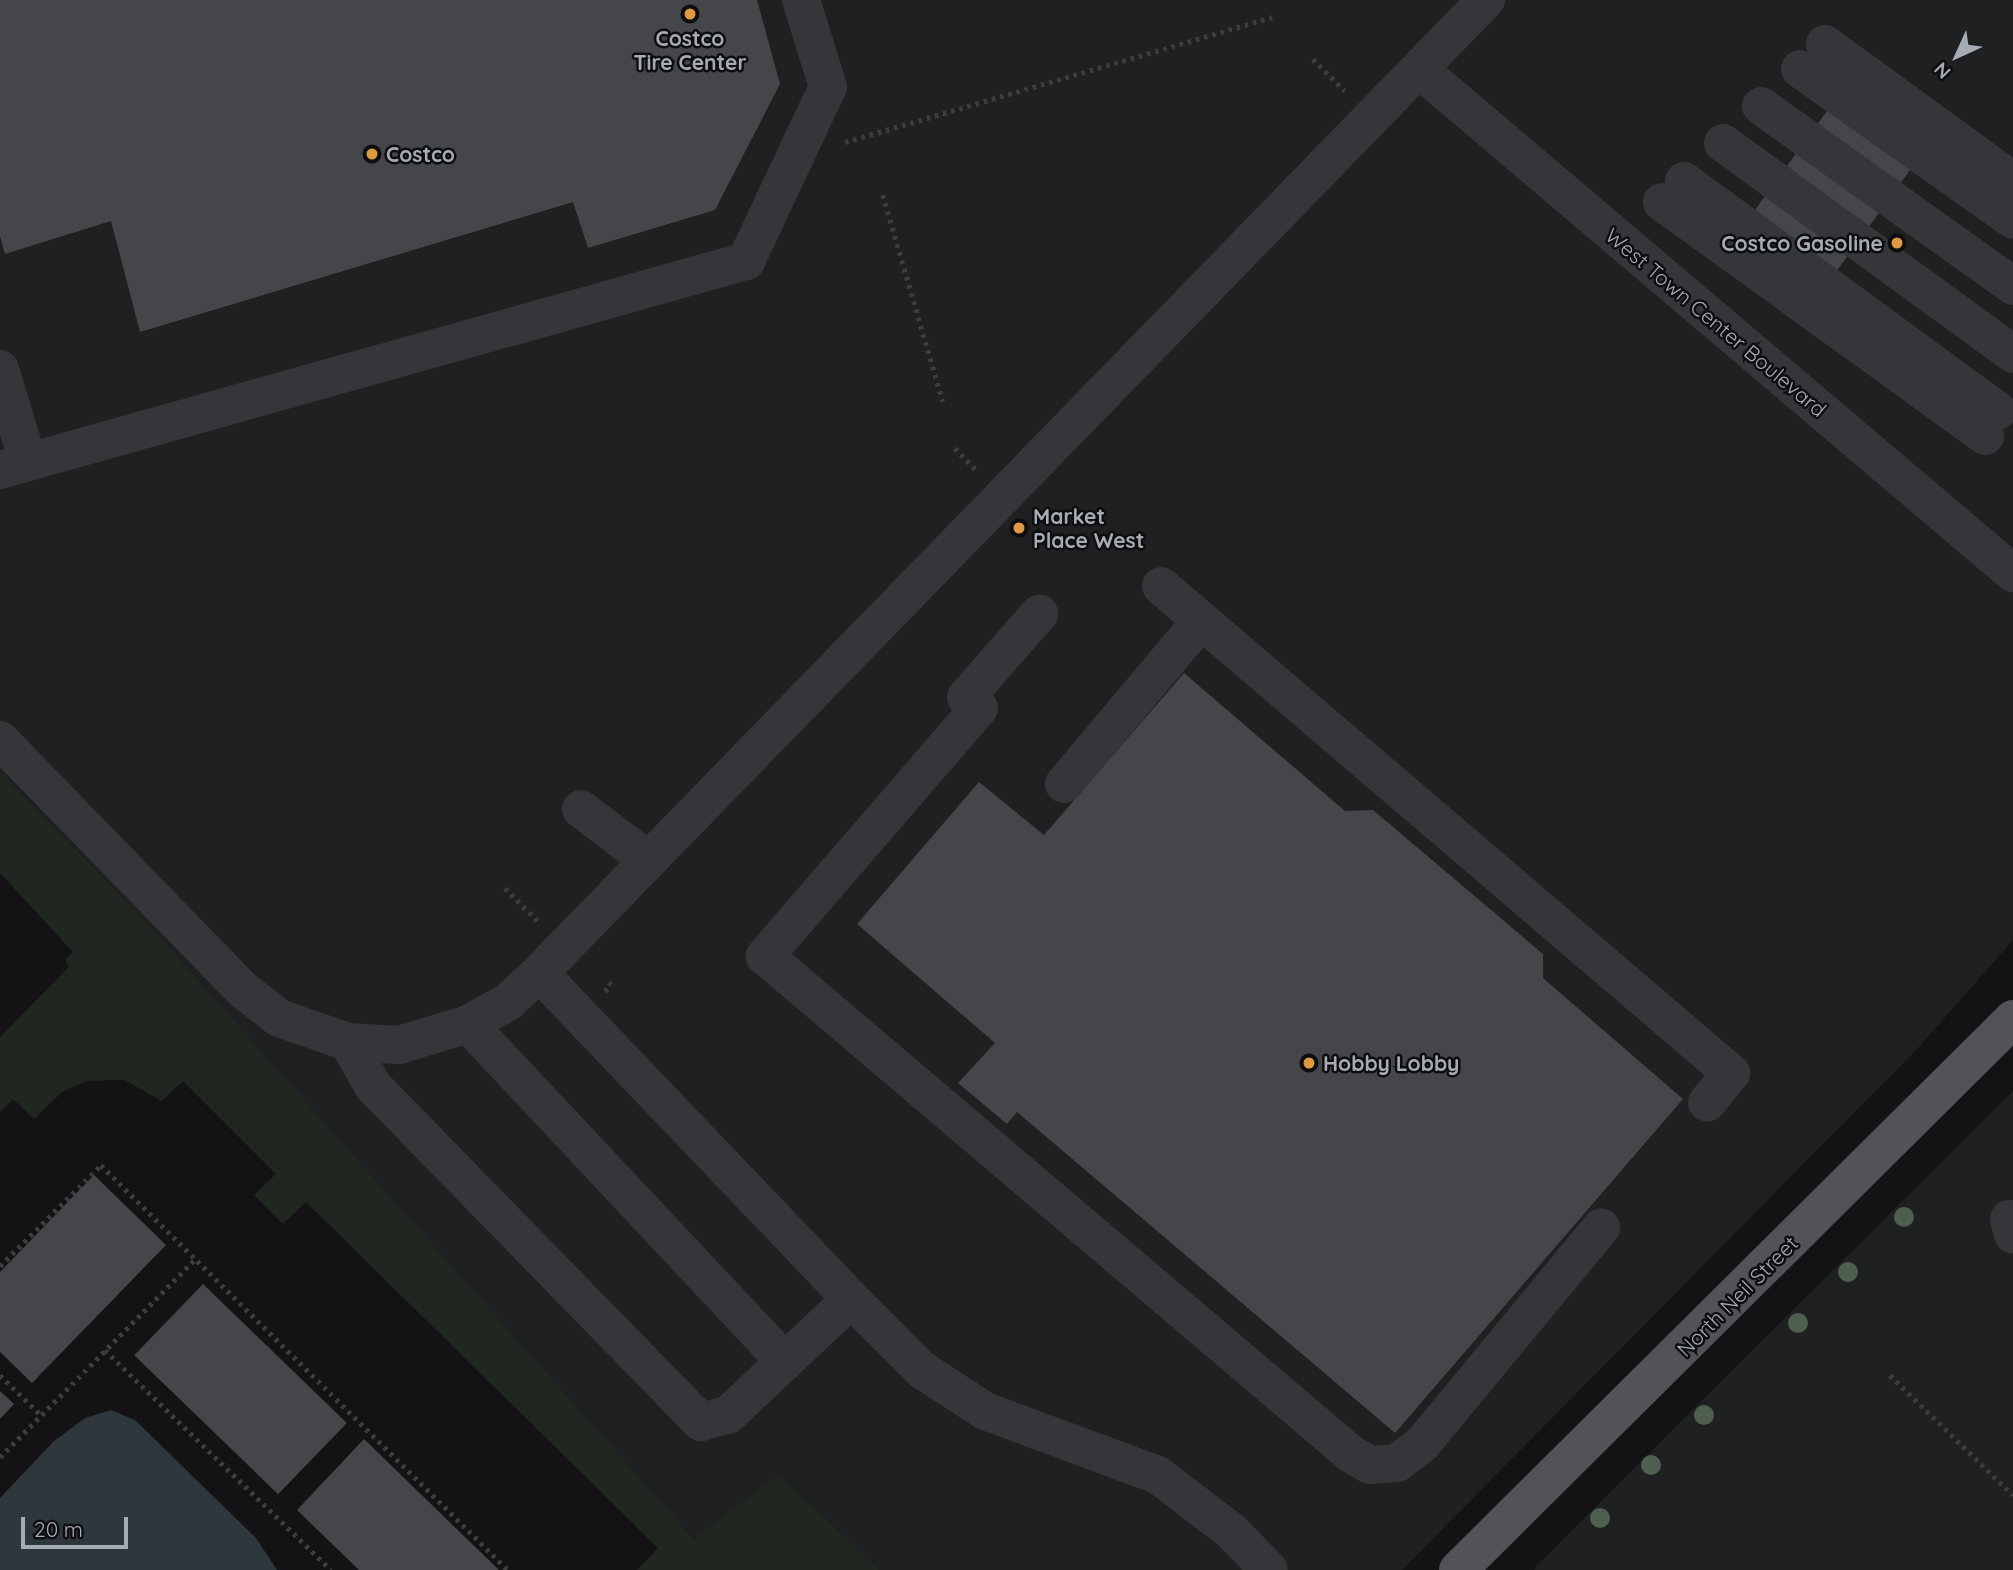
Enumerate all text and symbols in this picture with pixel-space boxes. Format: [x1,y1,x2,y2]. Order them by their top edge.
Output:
marker: Costco Tire Center [682,6,698,22]
north arrow [1922,21,1992,91]
place label: Costco Tire Center [633,25,747,75]
text: N [1929,57,1956,84]
place label: Costco [386,141,455,167]
marker: Costco [364,146,380,162]
street label: West Town Center Boulevard [1601,222,1831,422]
place label: Costco Gasoline [1721,230,1883,256]
marker: Costco Gasoline [1889,235,1905,251]
place label: Market Place West [1033,503,1144,553]
marker: Market Place West [1011,520,1027,536]
place label: Hobby Lobby [1323,1050,1459,1076]
marker: Hobby Lobby [1301,1055,1317,1071]
street label: North Neil Street [1671,1230,1803,1362]
scale bar [24,1504,131,1548]
text: 20 m [34,1516,83,1542]

